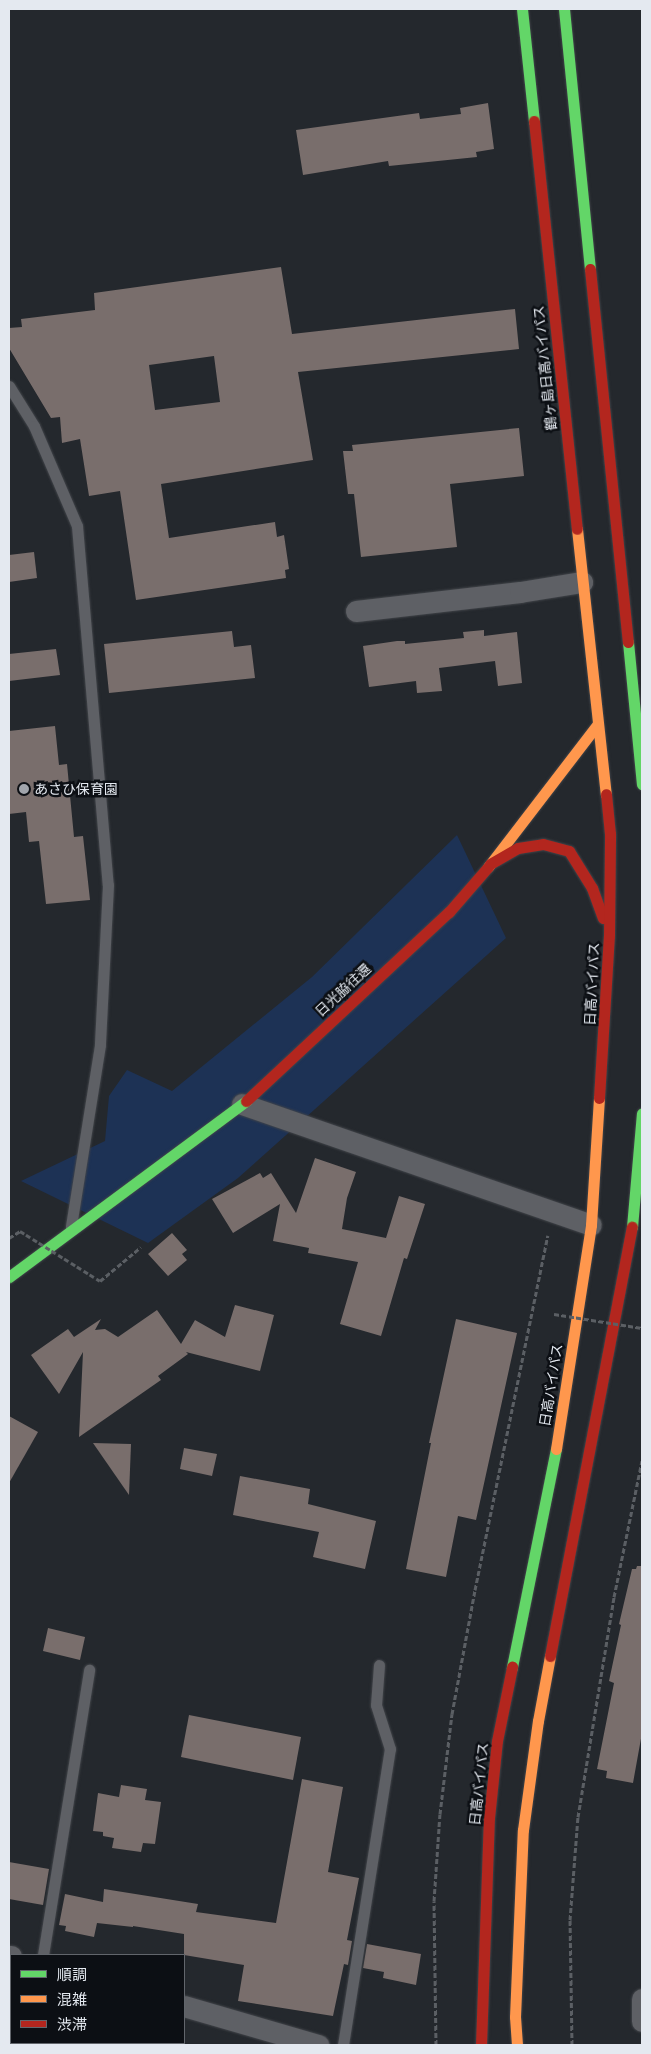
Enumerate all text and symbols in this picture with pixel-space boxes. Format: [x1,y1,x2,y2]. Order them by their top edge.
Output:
street label: 鶴ヶ島日高バイパス [530,304,560,432]
place label: あさひ保育園 [34,781,118,797]
marker: あさひ保育園 [18,783,30,795]
street label: 日高バイパス [581,942,603,1026]
street label: 日光脇往還 [312,960,374,1020]
street label: 日高バイパス [536,1342,566,1428]
street label: 日高バイパス [466,1741,492,1827]
legend [10,1954,185,2044]
text: 順調 [57,1965,87,1983]
text: 混雑 [57,1990,87,2008]
text: 渋滞 [57,2015,87,2033]

